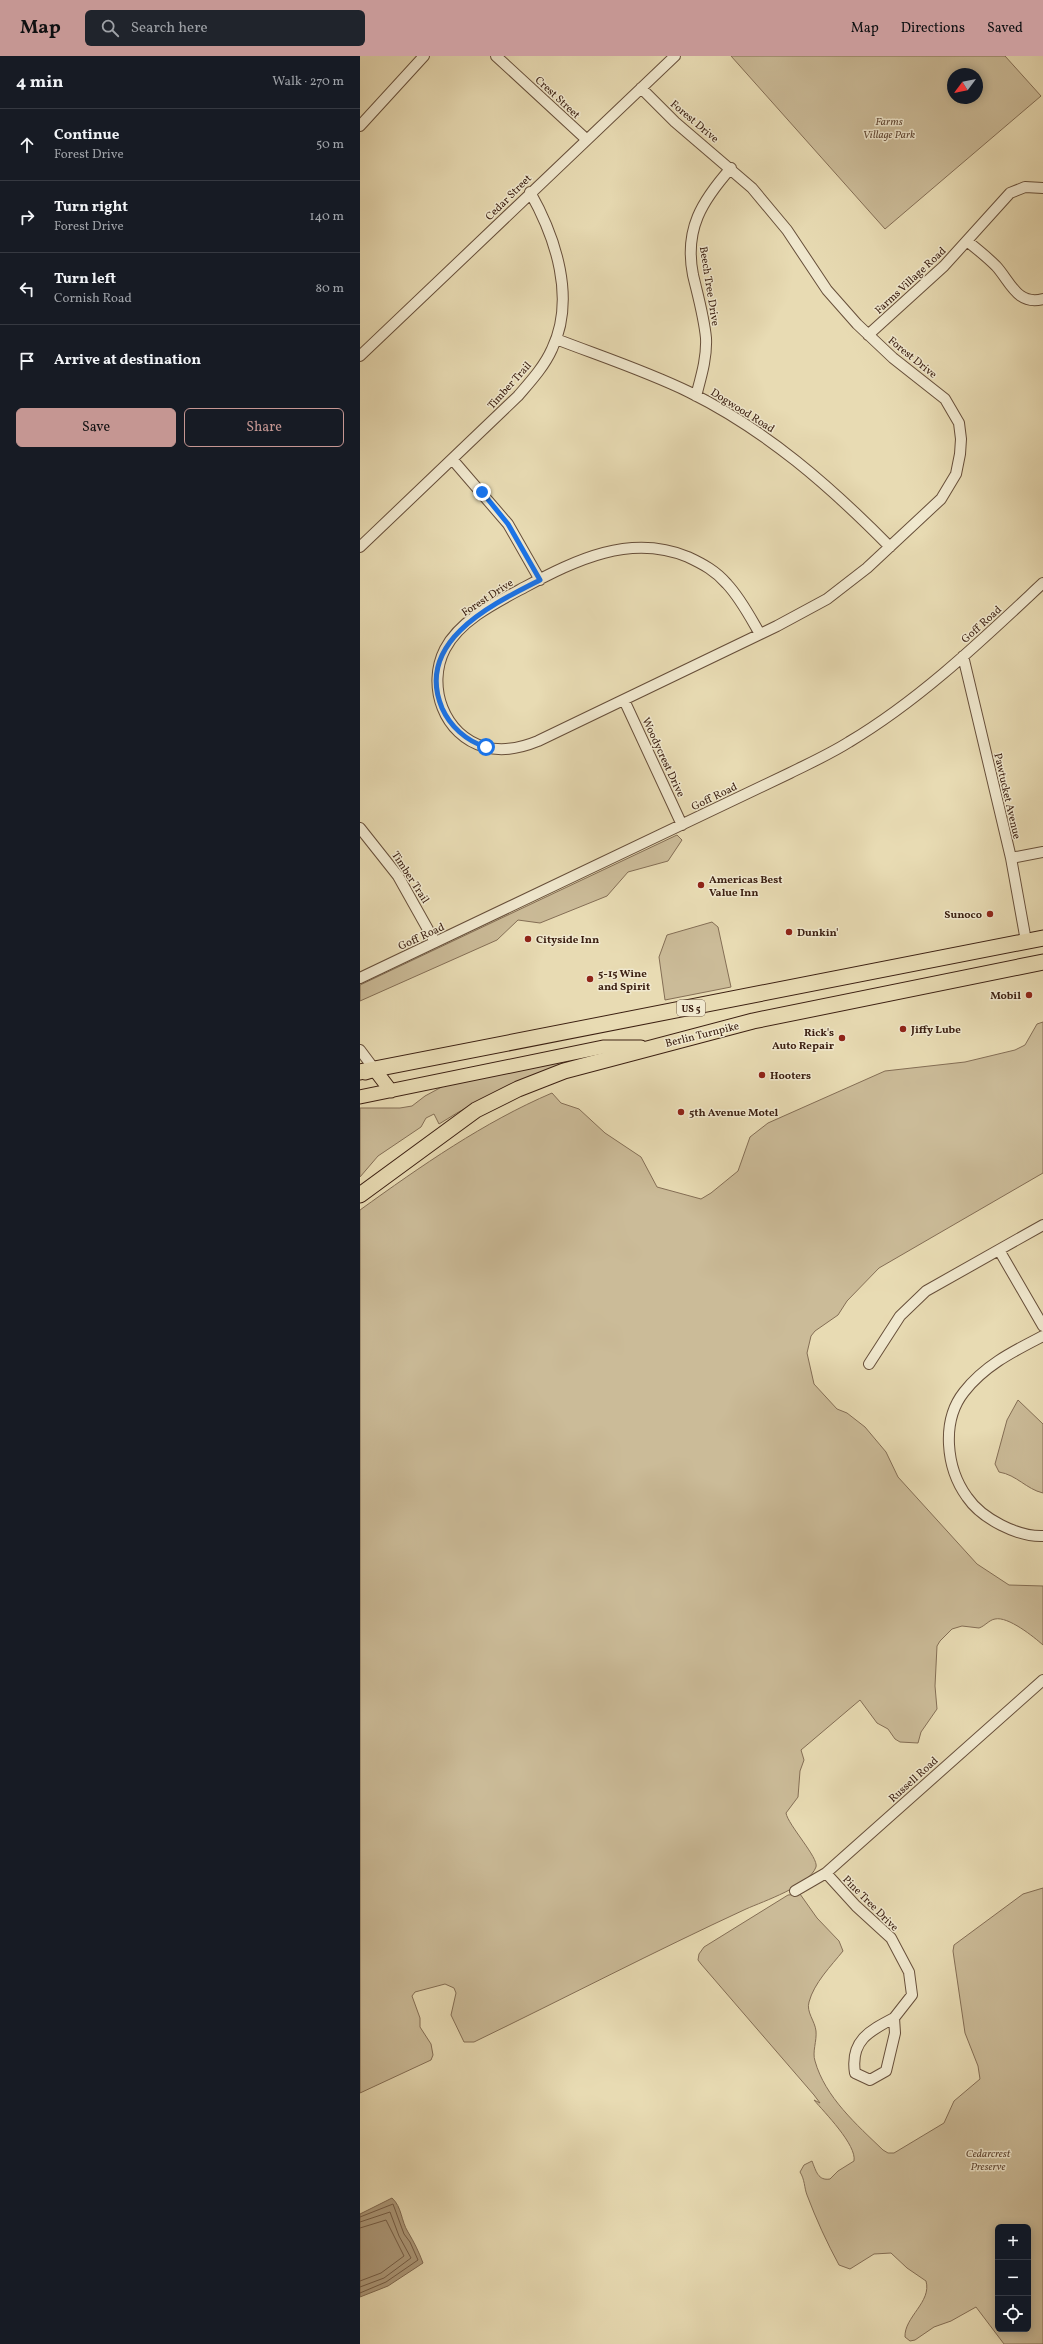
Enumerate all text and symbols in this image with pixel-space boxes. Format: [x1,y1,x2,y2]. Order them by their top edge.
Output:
search box [85,10,365,46]
text: Map [20,15,61,41]
icon: search [99,17,121,39]
text: Search here [131,18,208,39]
text: Map [851,19,879,38]
text: Directions [901,19,965,38]
text: Saved [987,19,1023,38]
north arrow [947,68,983,104]
text: 4 min [16,71,63,94]
text: Walk · 270 m [272,73,344,91]
street label: Crest Street [531,73,583,123]
street label: Forest Drive [667,97,721,147]
park label: Farms Village Park [863,115,915,143]
text: Continue [54,125,119,146]
icon: ahead [16,134,38,156]
text: 50 m [316,136,344,154]
text: Forest Drive [54,146,124,164]
street label: Cedar Street [483,172,536,224]
text: Turn right [54,197,128,218]
icon: right [16,206,38,228]
text: 140 m [310,208,344,226]
text: Forest Drive [54,218,124,236]
street label: Farms Village Road [872,244,950,318]
street label: Beech Tree Drive [695,245,722,327]
text: Turn left [54,269,116,290]
icon: left [16,278,38,300]
text: 80 m [315,280,344,298]
text: Cornish Road [54,290,132,308]
street label: Forest Drive [884,334,940,383]
icon: arrive [16,350,38,372]
text: Arrive at destination [54,350,201,371]
street label: Timber Trail [485,359,536,413]
street label: Dogwood Road [707,386,777,437]
button: Save [16,408,176,447]
button: Share [184,408,344,447]
route end [473,483,491,501]
street label: Forest Drive [459,576,517,621]
street label: Goff Road [959,603,1005,647]
street label: Woodycrest Drive [638,715,688,800]
route start [477,738,495,756]
street label: Pawtucket Avenue [989,752,1024,841]
street label: Goff Road [689,780,740,815]
street label: Timber Trail [387,849,432,907]
place label: Americas Best Value Inn [709,873,782,901]
marker: Americas Best Value Inn [696,880,706,890]
place label: Sunoco [944,908,982,923]
marker: Sunoco [985,909,995,919]
street label: Goff Road [396,920,447,955]
place label: Dunkin' [797,926,839,941]
marker: Dunkin' [784,927,794,937]
place label: Cityside Inn [536,933,599,948]
marker: Cityside Inn [523,934,533,944]
place label: 5-15 Wine and Spirit [598,967,650,995]
marker: 5-15 Wine and Spirit [585,974,595,984]
place label: Mobil [990,989,1021,1004]
marker: Mobil [1024,990,1034,1000]
road number: US 5 [677,1000,705,1016]
street label: Berlin Turnpike [664,1019,741,1052]
place label: Jiffy Lube [910,1023,961,1038]
marker: Jiffy Lube [898,1024,908,1034]
place label: Rick's Auto Repair [772,1026,835,1054]
marker: Rick's Auto Repair [837,1033,847,1043]
place label: Hooters [770,1069,811,1084]
marker: Hooters [757,1070,767,1080]
place label: 5th Avenue Motel [689,1106,779,1121]
marker: 5th Avenue Motel [676,1107,686,1117]
street label: Russell Road [886,1754,942,1806]
street label: Pine Tree Drive [839,1873,901,1935]
park label: Cedarcrest Preserve [966,2147,1011,2175]
map controls [995,2224,1031,2332]
button: + [995,2224,1031,2260]
button: − [995,2260,1031,2296]
button: locate [995,2296,1031,2332]

